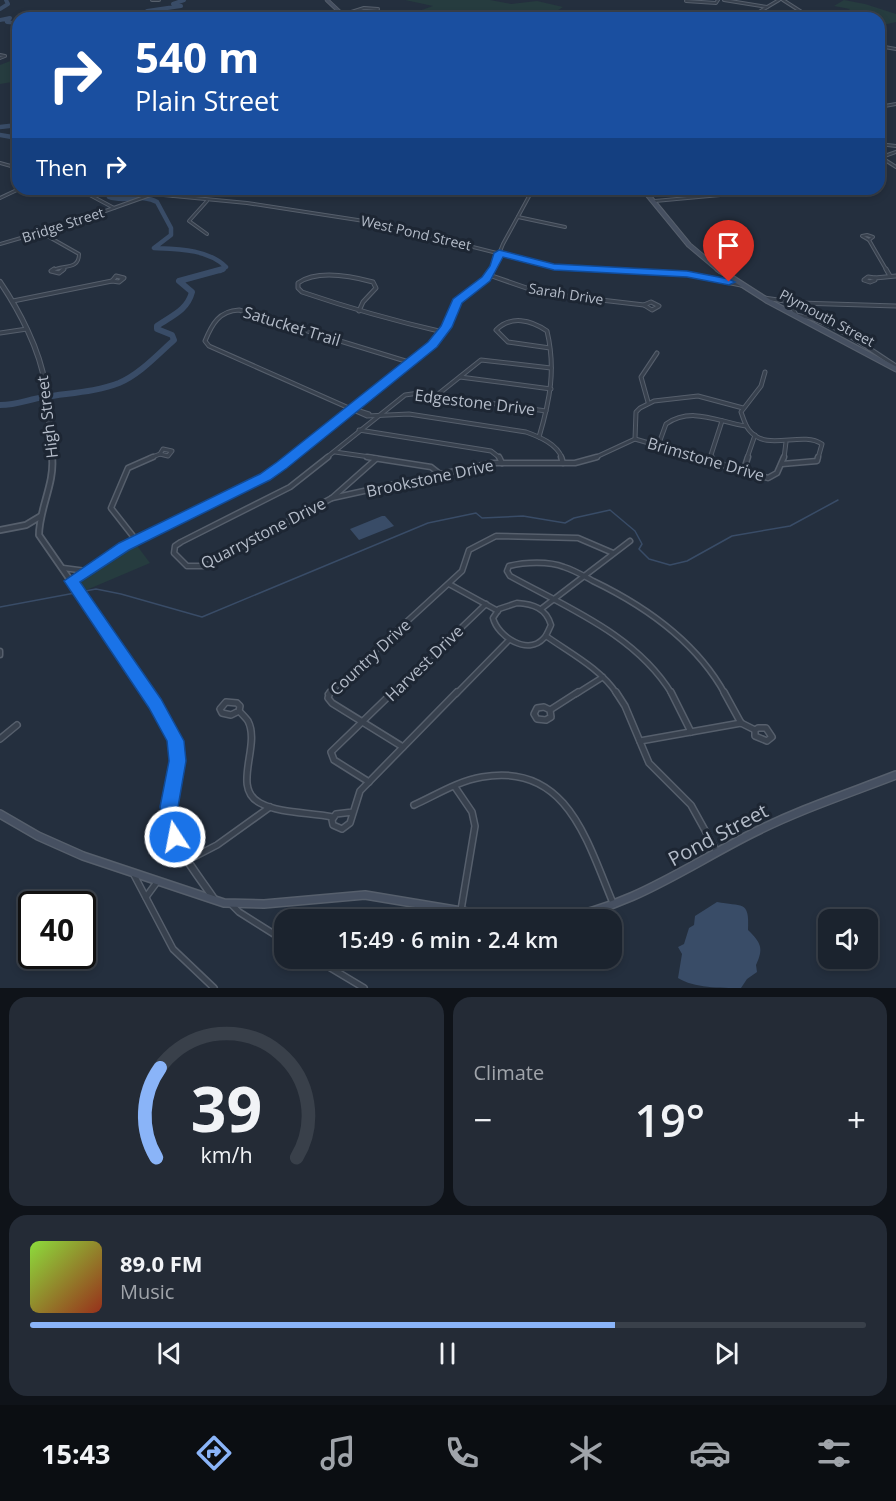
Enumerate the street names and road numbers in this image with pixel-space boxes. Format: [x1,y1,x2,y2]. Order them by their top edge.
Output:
street label: Bridge Street [19,202,106,247]
street label: West Pond Street [359,211,473,254]
street label: Sarah Drive [527,278,605,309]
street label: Plymouth Street [776,284,878,351]
street label: Satucket Trail [241,301,343,351]
street label: High Street [31,374,63,460]
street label: Edgestone Drive [413,384,537,420]
street label: Brimstone Drive [645,432,767,486]
street label: Brookstone Drive [364,454,496,502]
street label: Quarrystone Drive [197,492,329,574]
street label: Country Drive [325,614,415,700]
street label: Harvest Drive [380,620,468,706]
street label: Pond Street [663,797,772,872]

